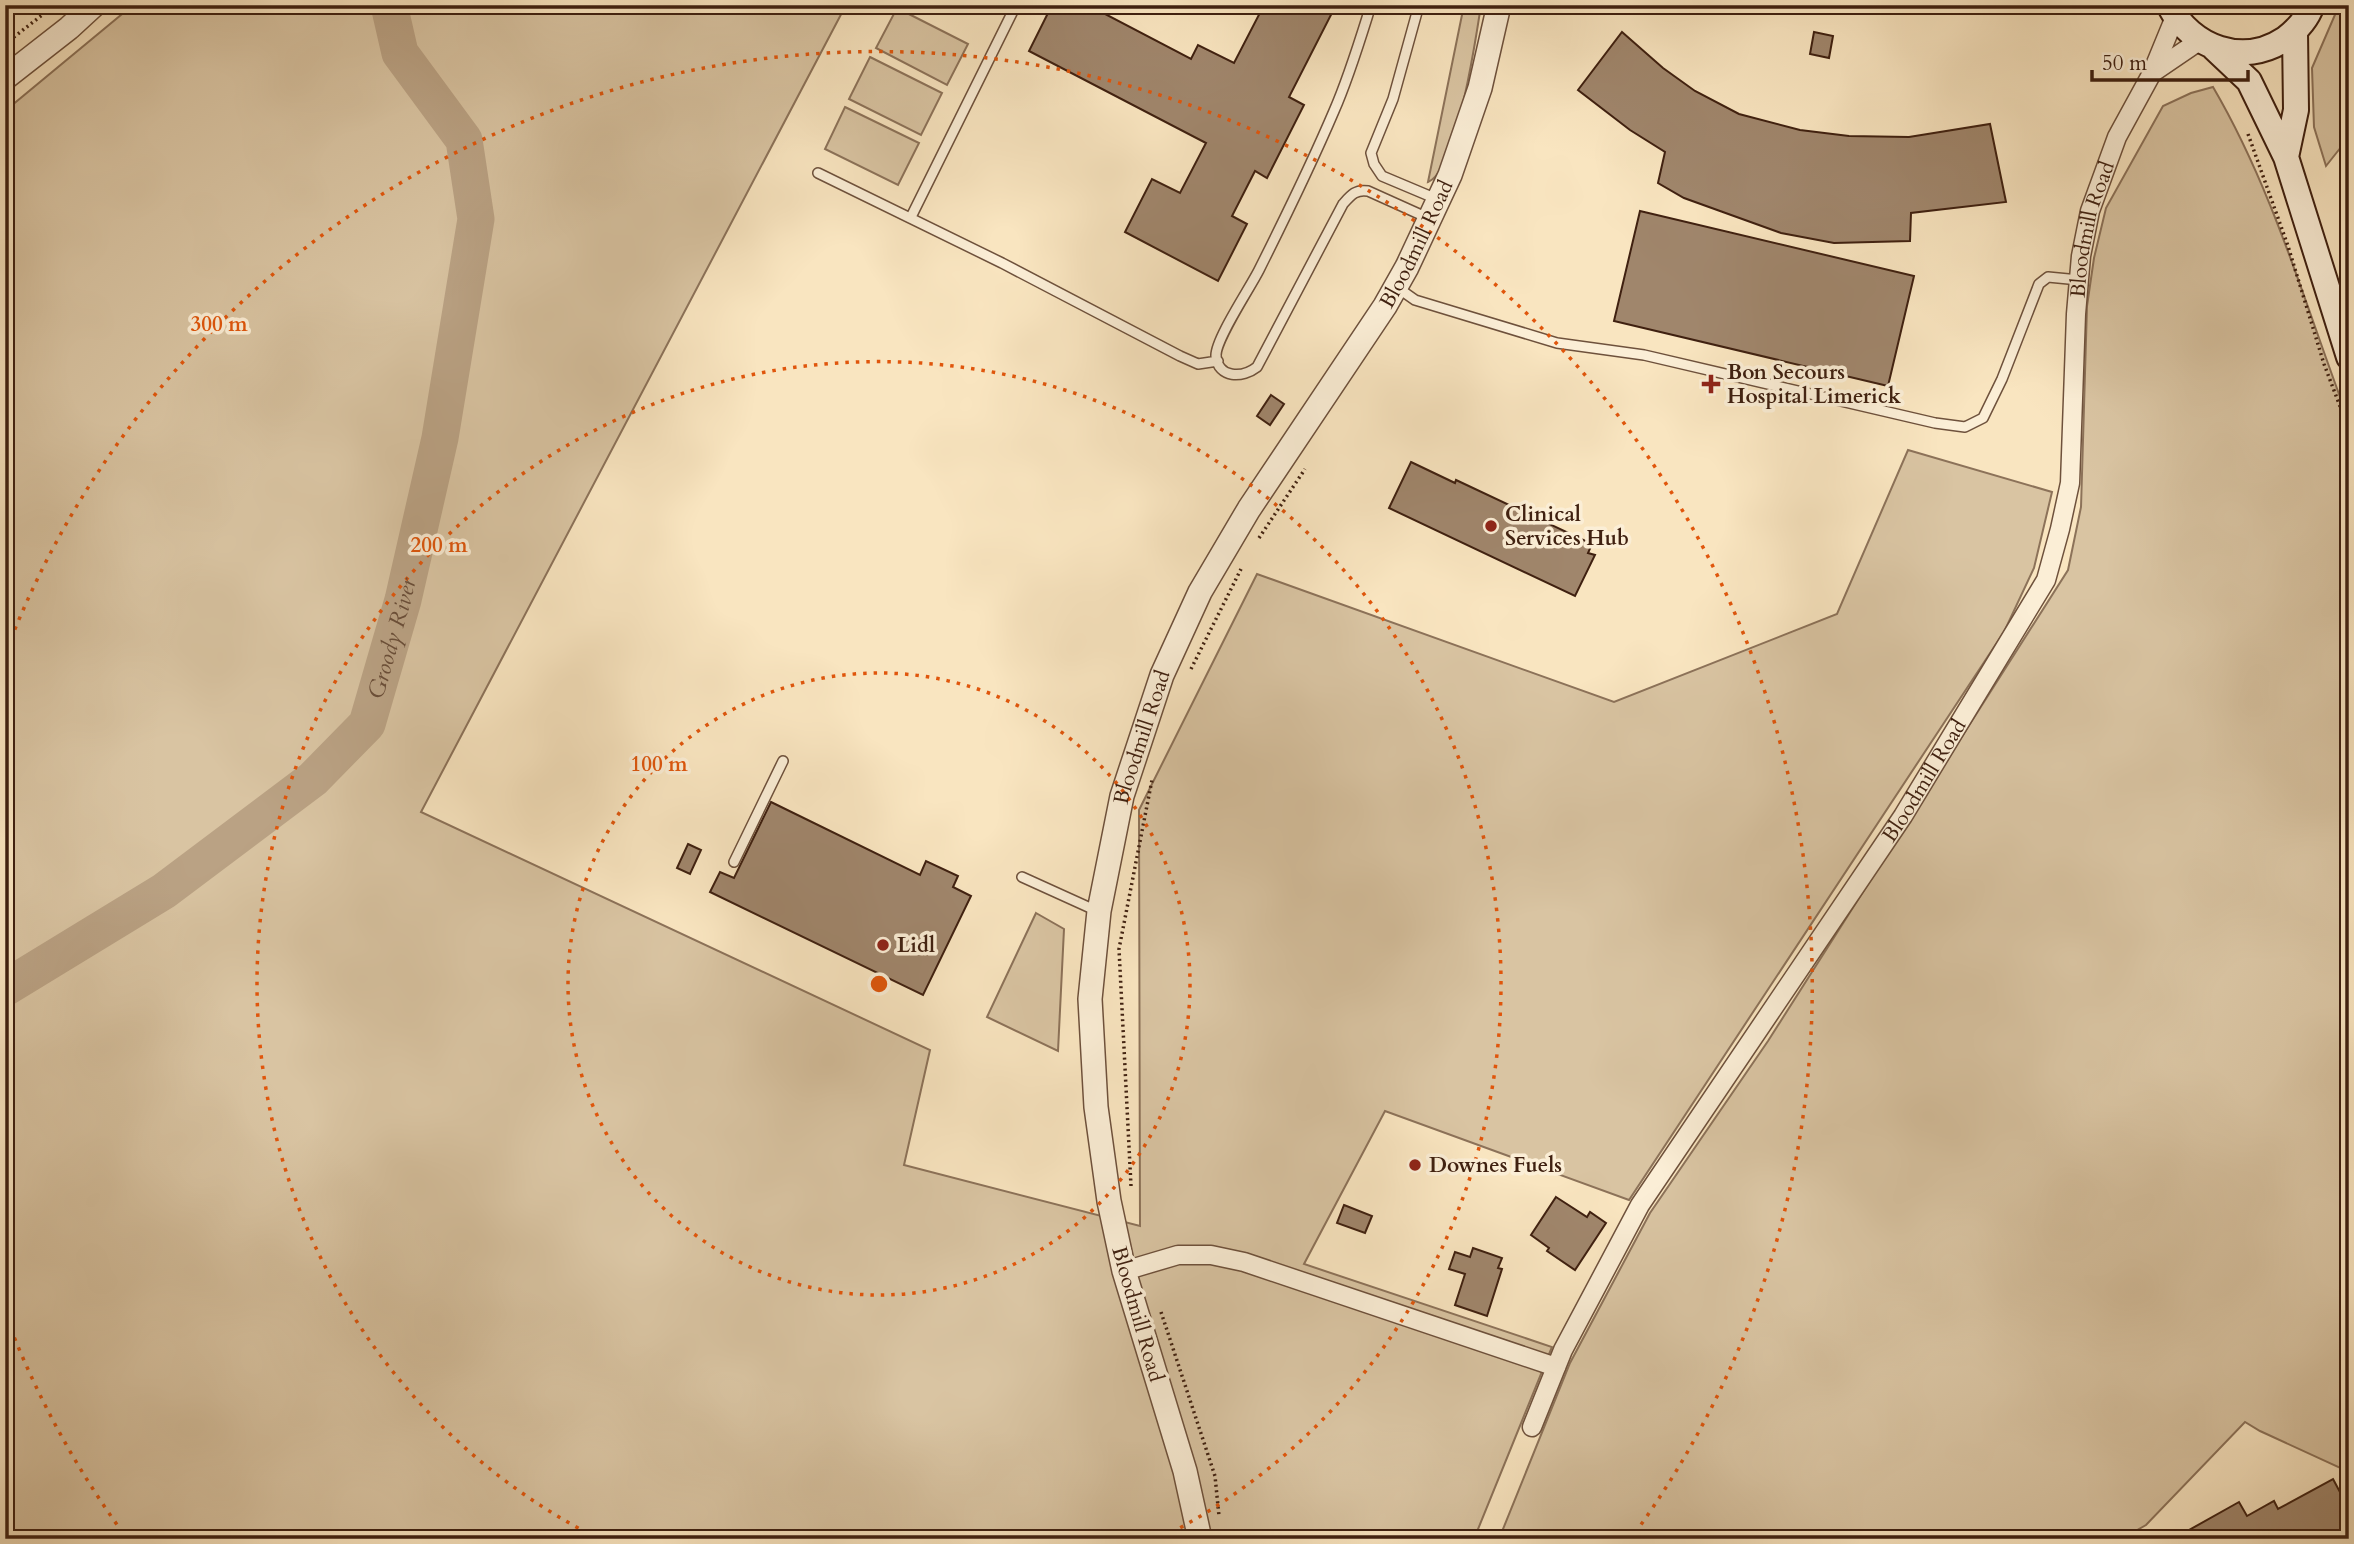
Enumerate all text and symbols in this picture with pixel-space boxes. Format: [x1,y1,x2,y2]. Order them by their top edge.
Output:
scale bar [2092,38,2247,82]
text: 50 m [2102,49,2147,78]
street label: Bloodmill Road [2063,157,2122,299]
street label: Bloodmill Road [1373,175,1461,314]
text: 300 m [190,310,248,339]
place label: Bon Secours Hospital Limerick [1727,358,1901,411]
marker: Bon Secours Hospital Limerick [1701,374,1721,394]
place label: Clinical Services Hub [1505,500,1629,553]
marker: Clinical Services Hub [1483,518,1499,534]
text: 200 m [410,531,468,560]
water label: Groody River [360,574,424,702]
street label: Bloodmill Road [1107,667,1178,807]
street label: Bloodmill Road [1875,714,1973,848]
text: 100 m [630,750,688,779]
place label: Lidl [897,931,935,960]
marker: Lidl [875,937,891,953]
centre of rings [867,972,891,996]
place label: Downes Fuels [1429,1151,1562,1180]
marker: Downes Fuels [1407,1157,1423,1173]
street label: Bloodmill Road [1104,1243,1171,1385]

